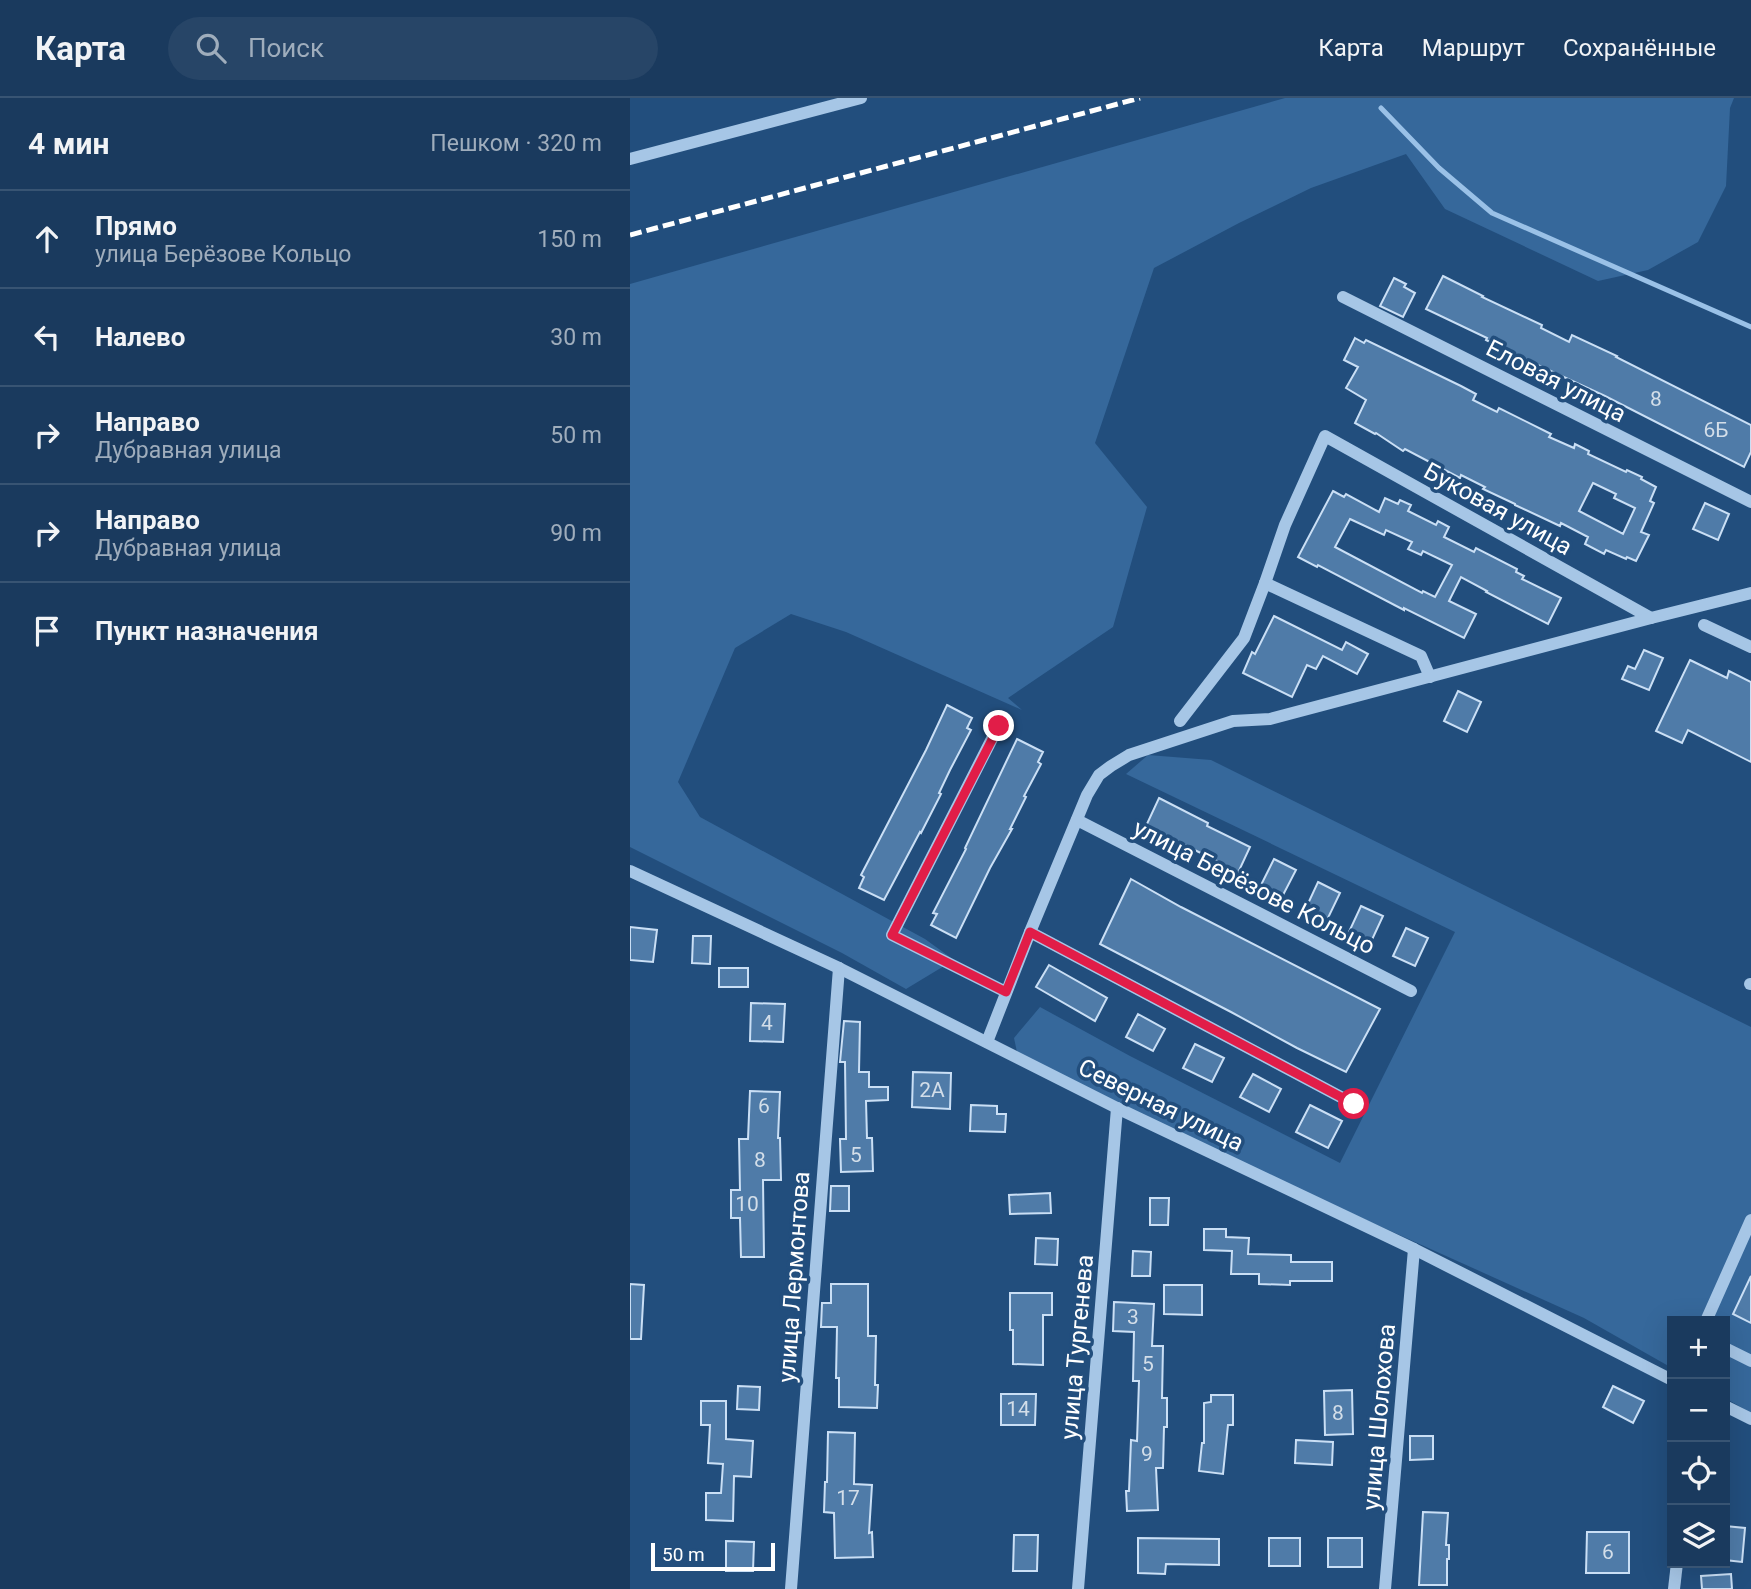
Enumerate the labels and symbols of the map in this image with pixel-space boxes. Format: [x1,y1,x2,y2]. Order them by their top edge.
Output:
street label: Еловая улица [1481,334,1631,428]
house number: 8 [1650,387,1662,411]
house number: 6Б [1703,418,1729,442]
street label: Буковая улица [1419,457,1577,561]
route end [983,710,1014,741]
street label: улица Берёзове Кольцо [1128,814,1380,960]
house number: 4 [761,1011,773,1035]
street label: Северная улица [1074,1053,1248,1157]
house number: 2А [919,1078,945,1102]
route start [1338,1088,1369,1119]
house number: 6 [758,1094,770,1118]
house number: 5 [850,1143,862,1167]
house number: 8 [754,1148,766,1172]
street label: улица Лермонтова [773,1170,815,1384]
house number: 10 [735,1192,759,1216]
street label: улица Тургенева [1055,1253,1099,1441]
house number: 3 [1127,1305,1139,1329]
street label: улица Шолохова [1357,1322,1401,1512]
house number: 5 [1142,1352,1154,1376]
house number: 14 [1006,1397,1030,1421]
house number: 8 [1332,1401,1344,1425]
house number: 9 [1141,1442,1153,1466]
house number: 17 [836,1486,860,1510]
scale bar [651,1540,775,1572]
house number: 6 [1602,1540,1614,1564]

